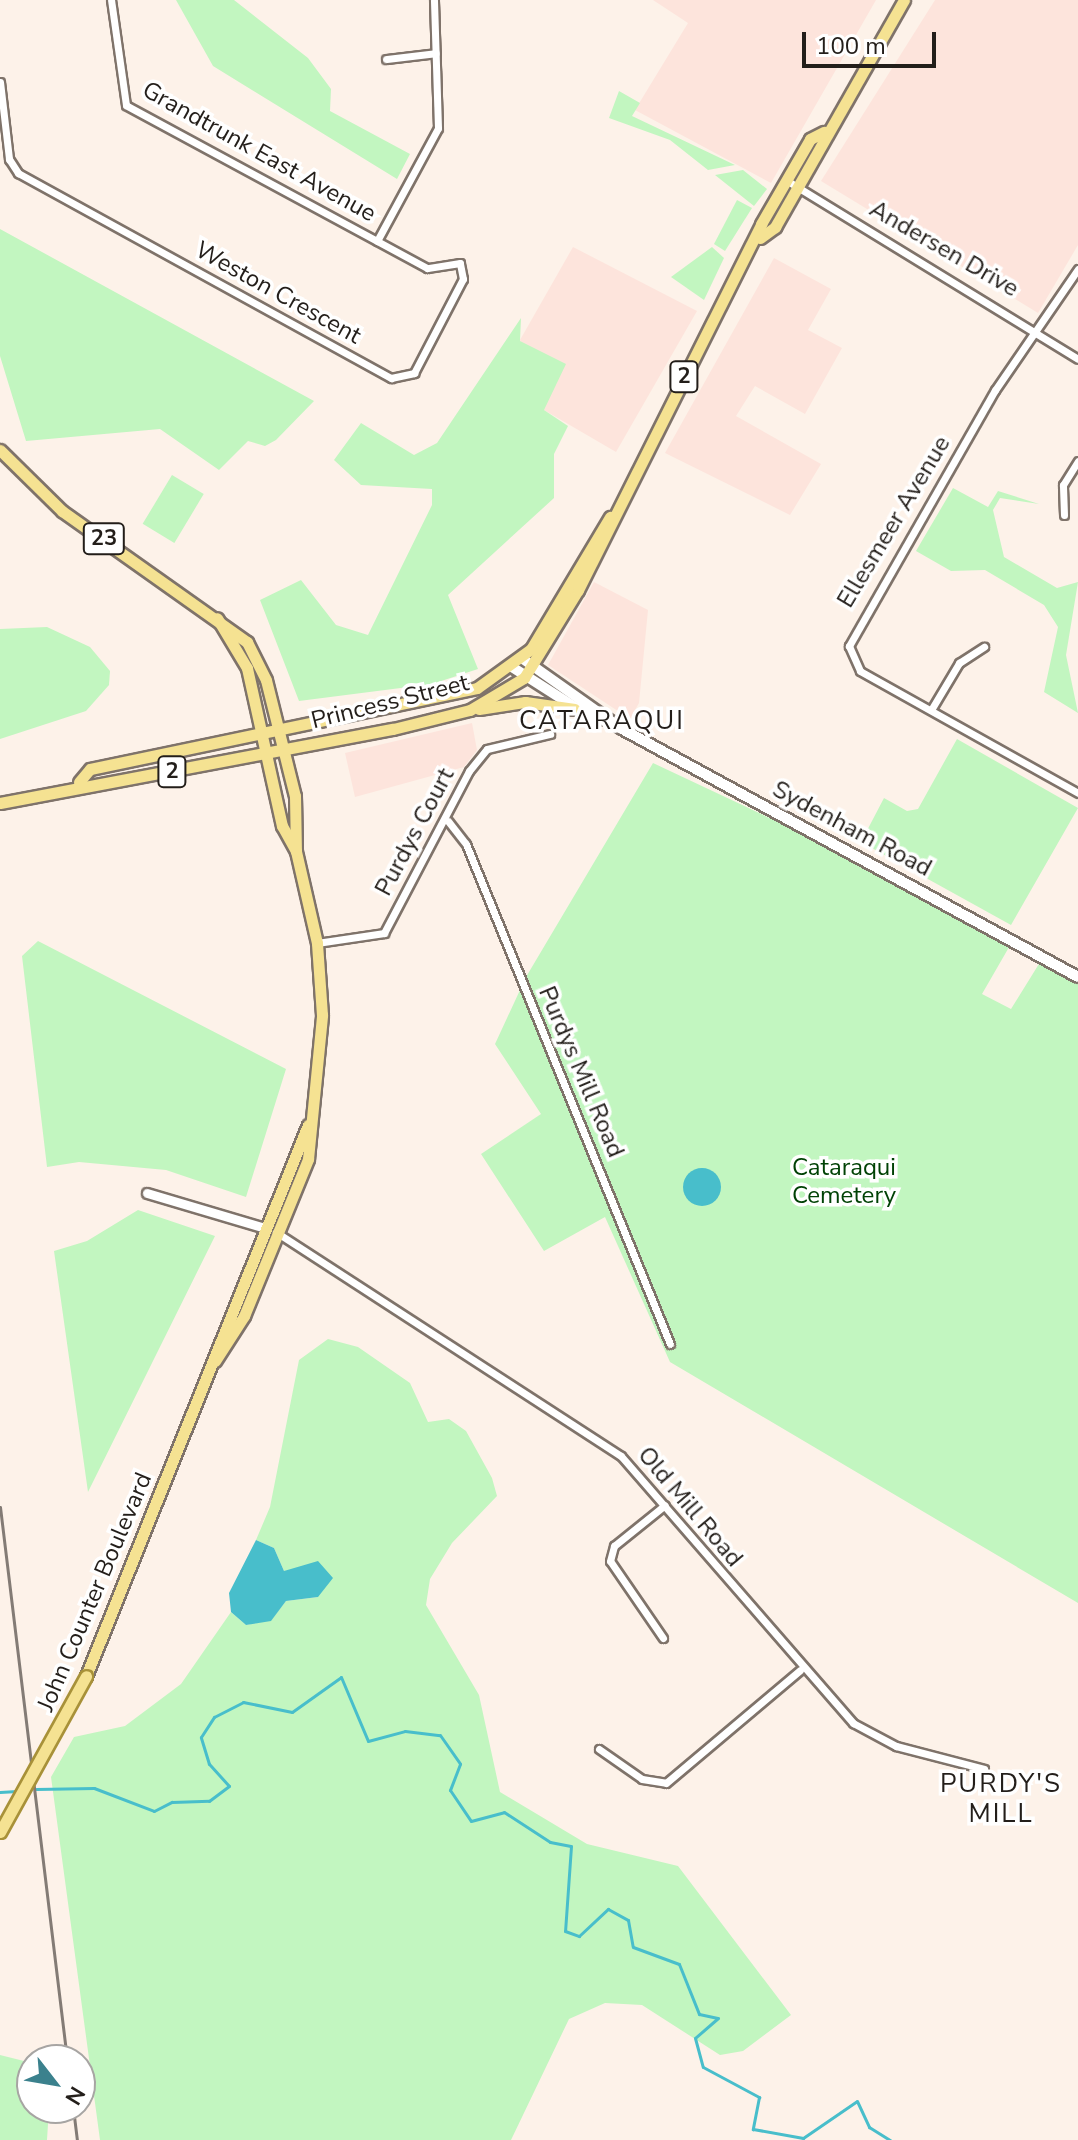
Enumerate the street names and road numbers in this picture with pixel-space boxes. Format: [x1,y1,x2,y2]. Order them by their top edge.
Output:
street label: Grandtrunk East Avenue [137,76,381,228]
street label: Andersen Drive [864,195,1024,303]
street label: Weston Crescent [190,236,366,350]
road number: 2 [668,359,700,395]
street label: Ellesmeer Avenue [831,431,957,613]
road number: 23 [82,521,126,557]
street label: Princess Street [308,669,472,735]
road number: 2 [156,754,188,790]
street label: Purdys Court [369,763,461,901]
street label: Sydenham Road [768,775,936,883]
street label: Purdys Mill Road [532,982,630,1162]
street label: Old Mill Road [631,1441,749,1573]
street label: John Counter Boulevard [32,1469,158,1715]

